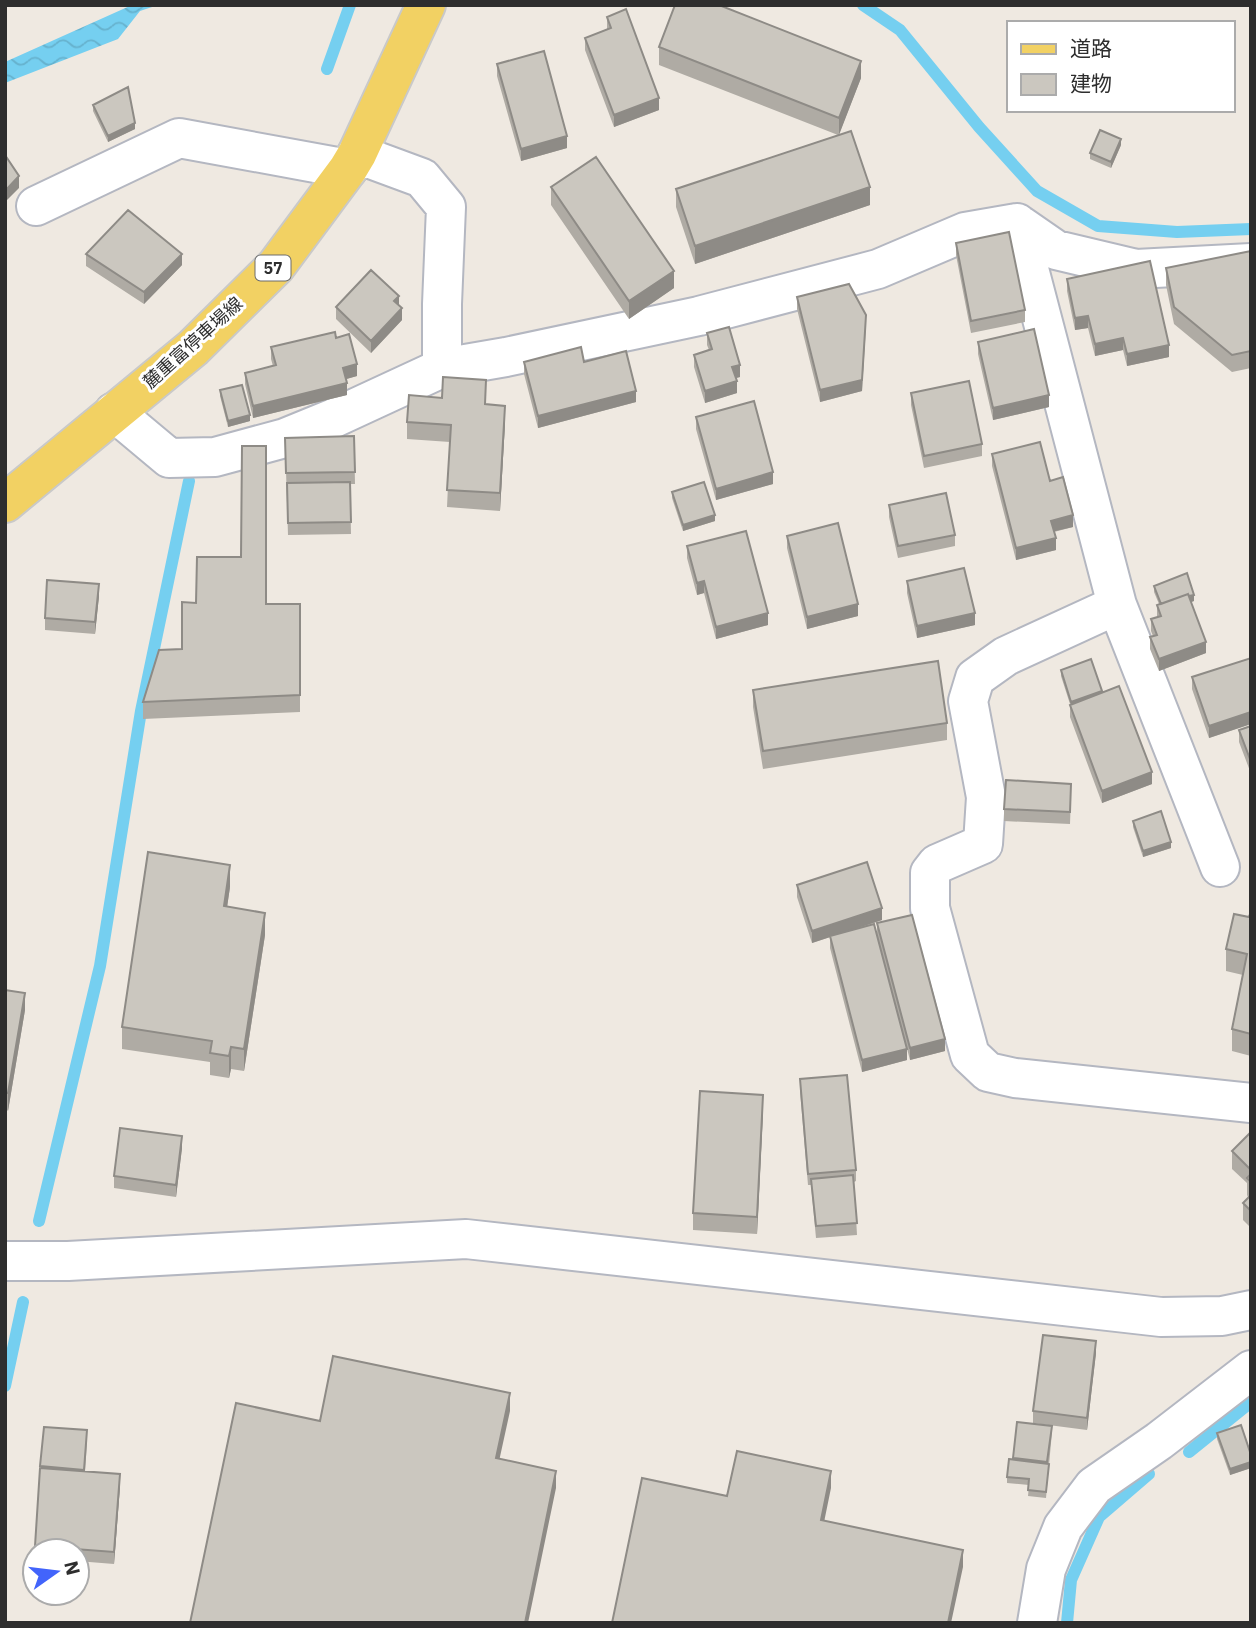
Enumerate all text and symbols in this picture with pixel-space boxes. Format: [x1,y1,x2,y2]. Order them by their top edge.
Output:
legend [1007,21,1235,112]
text: 道路 [1070,34,1112,62]
text: 建物 [1070,69,1112,97]
road number: 57 [256,256,290,280]
street label: 麓重富停車場線 [138,292,247,393]
north arrow [21,1537,91,1607]
text: N [59,1558,86,1577]

